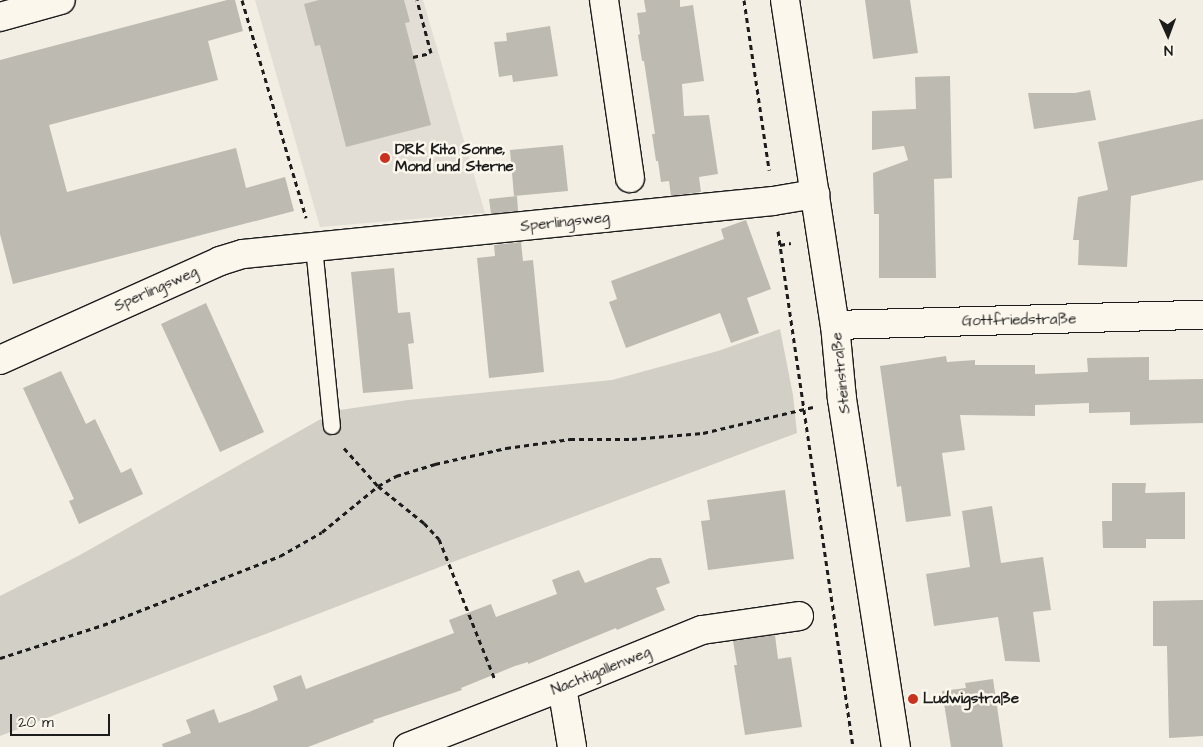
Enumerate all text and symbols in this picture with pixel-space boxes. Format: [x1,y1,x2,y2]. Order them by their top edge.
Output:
north arrow [1143,10,1193,60]
text: N [1164,40,1173,60]
place label: DRK Kita Sonne, Mond und Sterne [395,140,514,175]
marker: DRK Kita Sonne, Mond und Sterne [379,152,391,164]
street label: Sperlingsweg [519,208,611,236]
street label: Sperlingsweg [111,263,201,315]
street label: Gottfriedstraße [962,310,1076,330]
street label: Steinstraße [828,331,854,415]
street label: Nachtigallenweg [549,643,653,699]
place label: Ludwigstraße [923,690,1019,708]
marker: Ludwigstraße [907,693,919,705]
scale bar [12,704,112,736]
text: 20 m [18,712,54,733]

